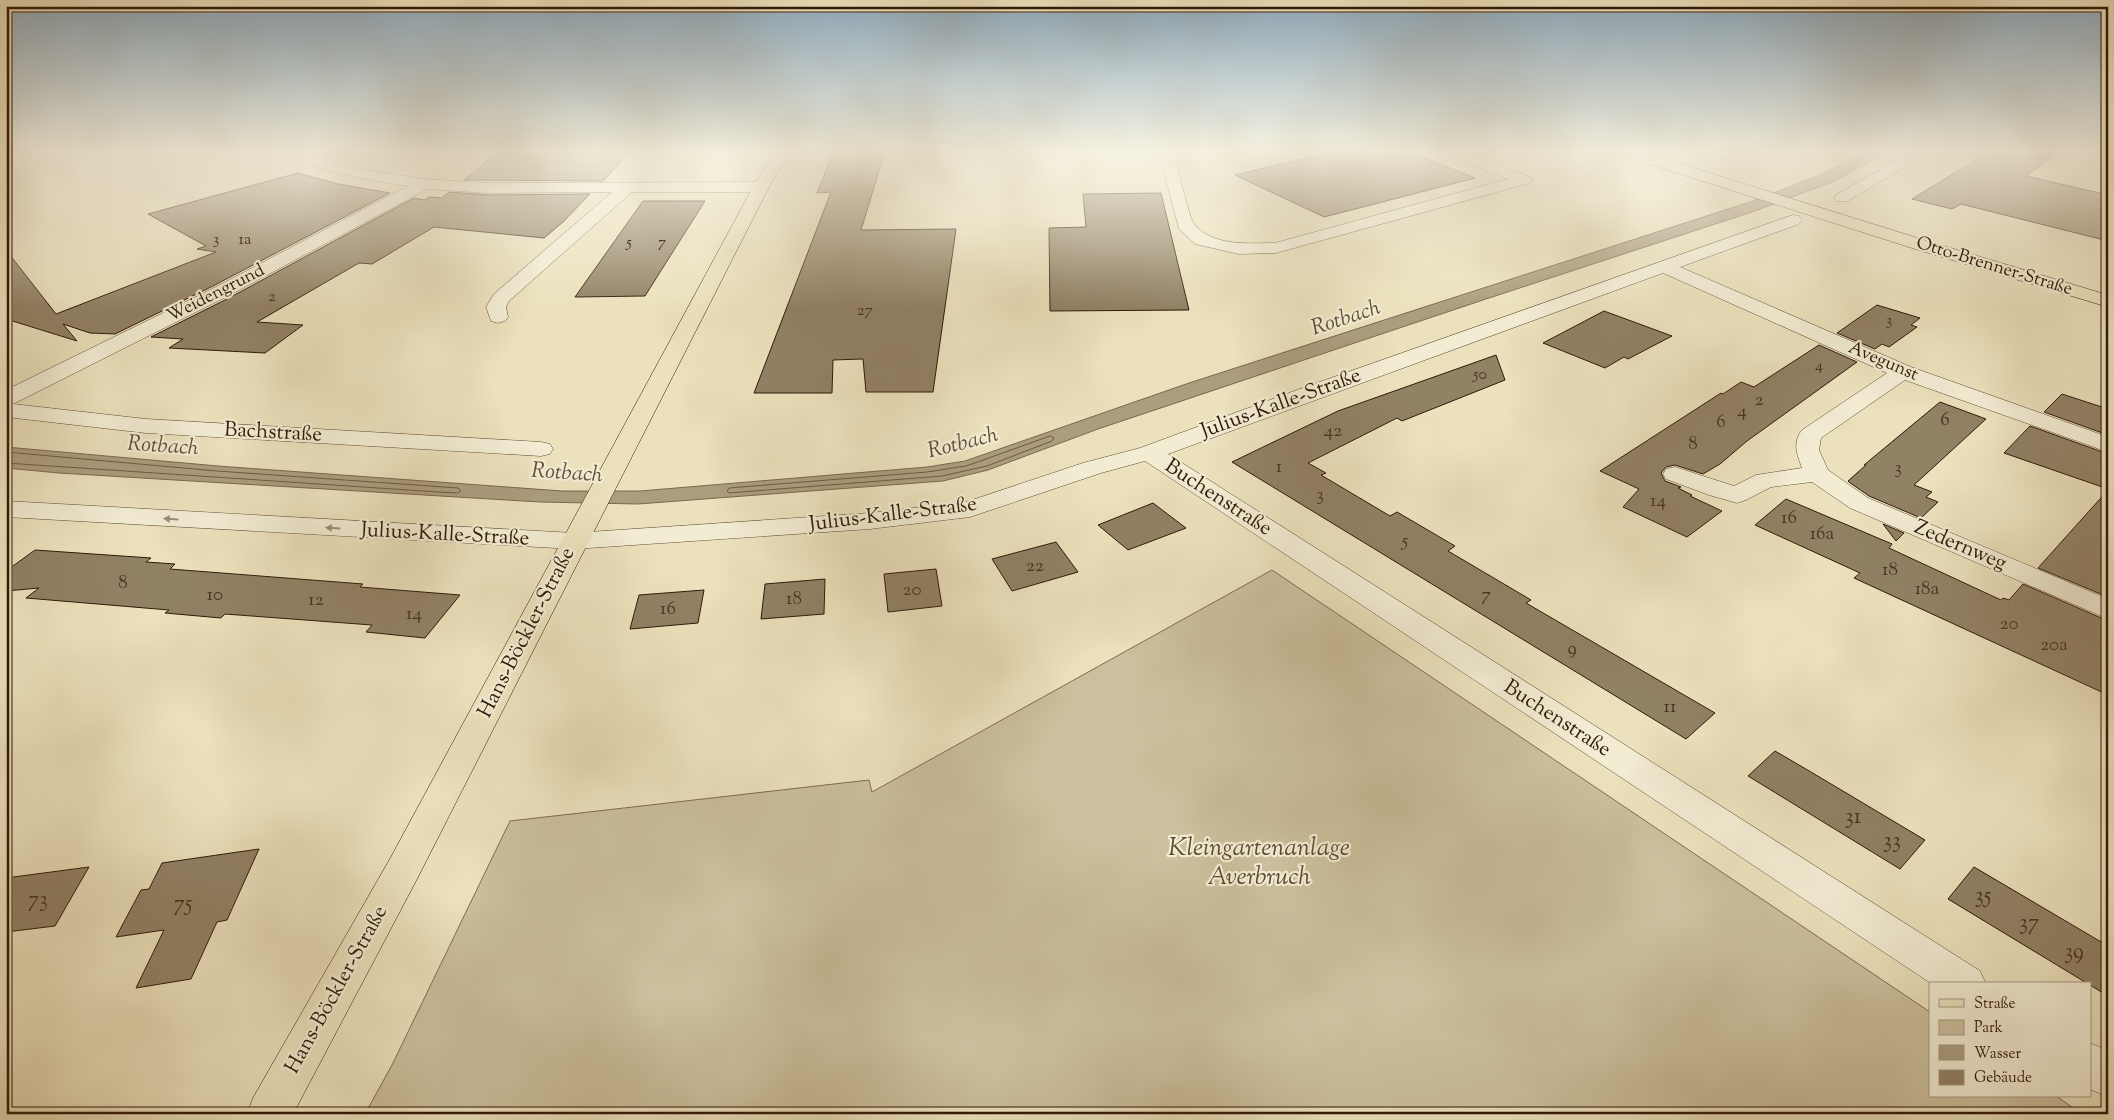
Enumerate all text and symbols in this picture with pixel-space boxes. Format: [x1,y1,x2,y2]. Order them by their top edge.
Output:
house number: 3 [213,229,219,252]
house number: 1a [239,229,252,252]
street label: Otto-Brenner-Straße [1913,231,2075,303]
house number: 5 [625,232,632,255]
house number: 7 [658,232,666,255]
street label: Weidengrund [162,258,270,330]
house number: 2 [268,286,276,309]
water label: Rotbach [1307,293,1385,345]
house number: 27 [857,300,873,323]
house number: 3 [1886,310,1892,333]
street label: Avegunst [1844,336,1922,388]
house number: 4 [1815,355,1823,378]
street label: Julius-Kalle-Straße [1196,361,1365,447]
house number: 50 [1472,364,1487,387]
house number: 2 [1755,387,1764,414]
house number: 4 [1737,398,1747,425]
house number: 6 [1940,407,1950,434]
house number: 6 [1716,409,1726,436]
street label: Bachstraße [223,415,323,451]
house number: 42 [1324,418,1342,445]
water label: Rotbach [925,420,1002,468]
water label: Rotbach [126,429,200,465]
house number: 8 [1688,431,1698,458]
street label: Buchenstraße [1158,452,1278,544]
house number: 1 [1276,454,1283,481]
house number: 3 [1894,455,1902,482]
water label: Rotbach [530,456,604,492]
house number: 3 [1316,482,1324,509]
house number: 14 [1650,488,1666,515]
street label: Julius-Kalle-Straße [806,490,979,540]
house number: 16 [1781,505,1797,532]
street label: Zedernweg [1909,513,2011,579]
one-way arrow [163,514,179,522]
street label: Julius-Kalle-Straße [359,516,530,554]
house number: 16a [1810,521,1835,548]
one-way arrow [325,524,341,532]
house number: 5 [1401,528,1409,555]
street label: Hans-Böckler-Straße [471,542,583,724]
house number: 22 [1026,553,1044,580]
house number: 18 [1882,557,1898,584]
house number: 8 [118,570,128,597]
house number: 18a [1915,576,1940,603]
house number: 20 [903,577,921,604]
house number: 10 [207,582,223,609]
house number: 7 [1481,582,1491,609]
house number: 18 [786,586,802,613]
house number: 12 [308,587,324,614]
house number: 16 [660,596,676,623]
house number: 14 [406,601,422,628]
house number: 20 [2000,611,2018,638]
house number: 20a [2040,632,2068,659]
house number: 9 [1567,636,1577,663]
street label: Buchenstraße [1497,673,1617,765]
house number: 11 [1664,694,1677,721]
house number: 31 [1845,802,1862,834]
house number: 33 [1883,826,1901,858]
park label: Kleingartenanlage Averbruch [1168,831,1350,896]
house number: 35 [1975,881,1992,913]
house number: 73 [28,885,48,917]
house number: 75 [174,889,193,921]
street label: Hans-Böckler-Straße [278,900,396,1080]
house number: 37 [2019,908,2039,940]
house number: 39 [2064,937,2084,969]
legend [1929,982,2092,1098]
text: Straße [1974,994,2016,1015]
text: Park [1974,1018,2003,1039]
text: Wasser [1974,1044,2021,1065]
text: Gebäude [1974,1068,2032,1089]

